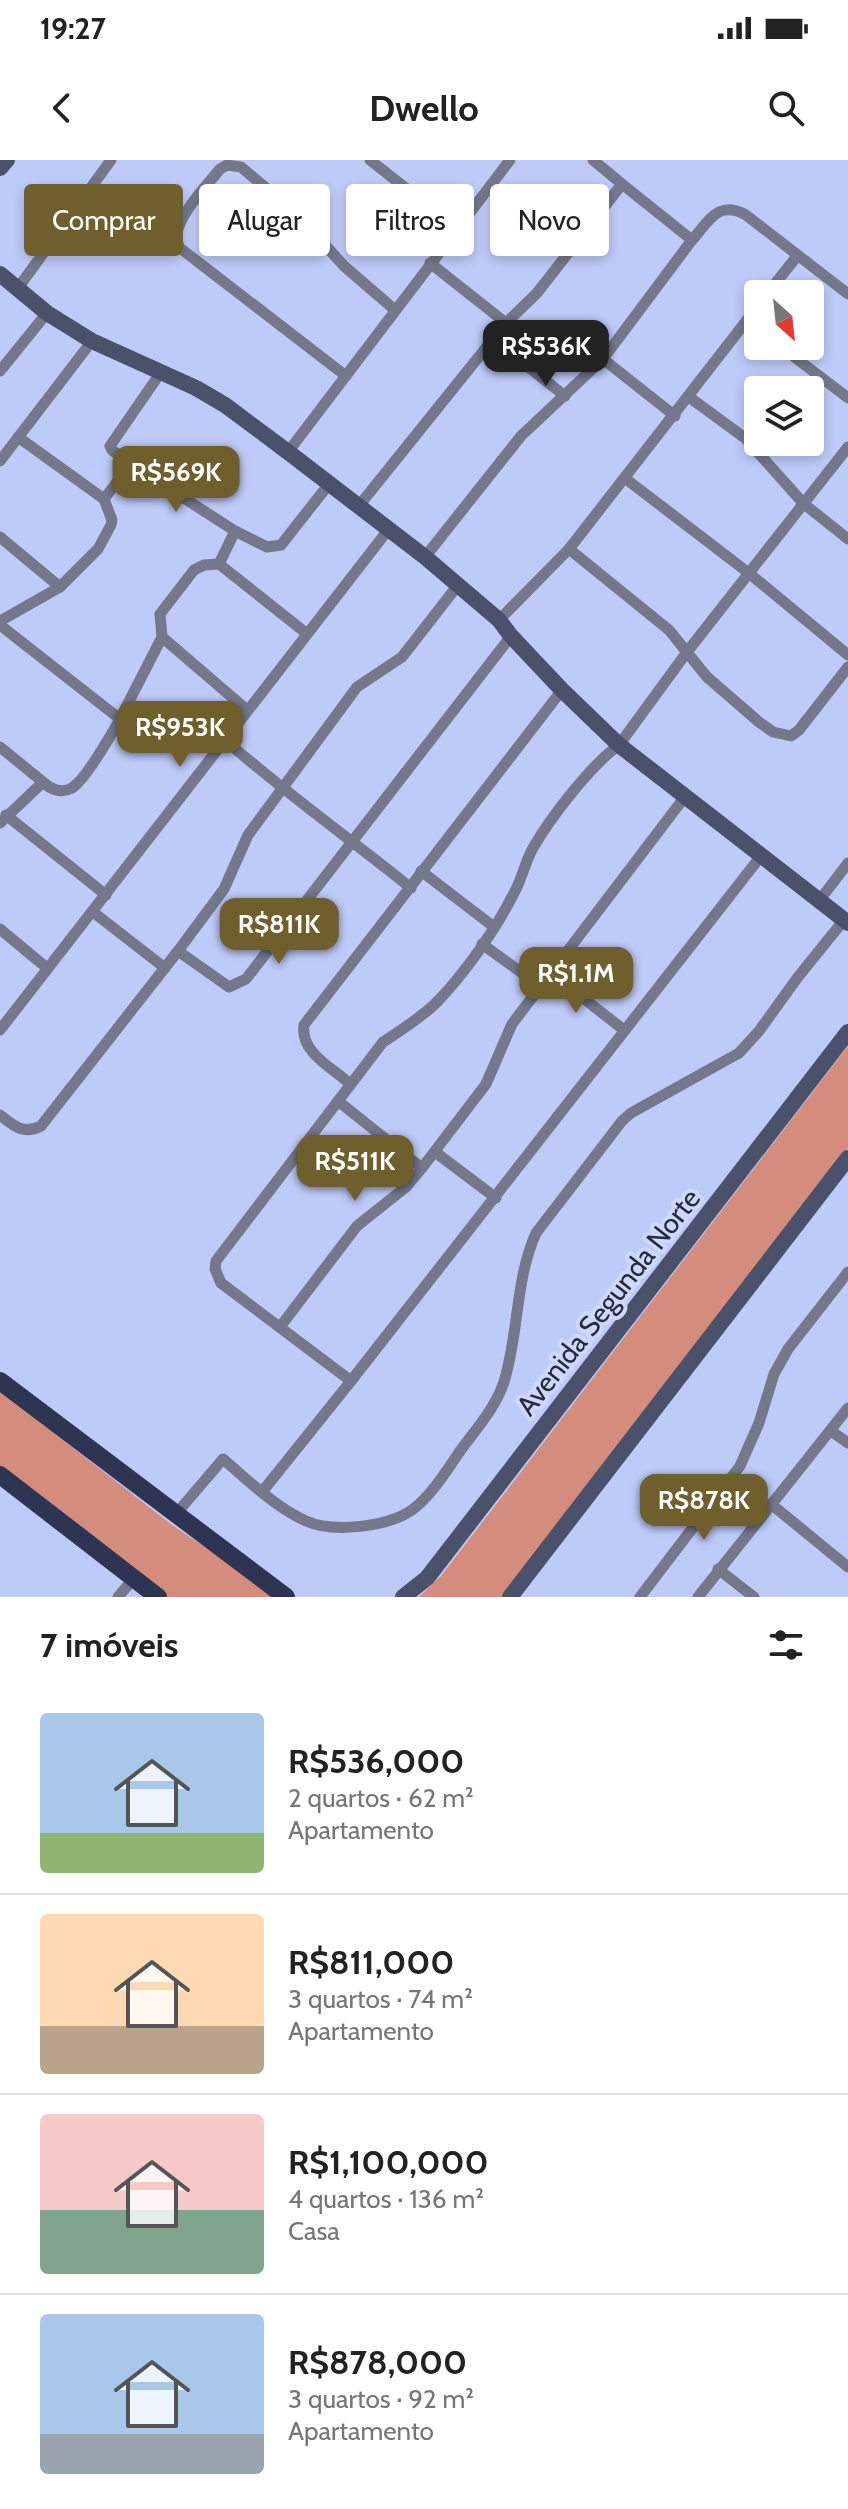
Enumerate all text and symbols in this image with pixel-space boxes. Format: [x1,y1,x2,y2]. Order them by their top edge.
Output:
text: 19:27 [40,10,106,47]
icon: back [40,86,84,130]
text: Dwello [369,86,479,130]
icon: search [764,86,808,130]
chip: Comprar [24,184,183,256]
chip: Alugar [199,184,330,256]
chip: Filtros [346,184,474,256]
chip: Novo [490,184,609,256]
north arrow [744,280,824,360]
map controls [744,280,824,456]
pin: R$536K [481,320,611,388]
text: R$536K [501,330,591,362]
button: layers [744,376,824,456]
pin: R$569K [111,446,241,514]
text: R$569K [131,456,221,488]
pin: R$953K [115,701,245,769]
text: R$953K [135,711,225,743]
pin: R$811K [214,898,344,966]
text: R$811K [238,908,320,940]
pin: R$1.1M [511,947,641,1015]
text: R$1.1M [537,957,615,989]
pin: R$511K [290,1135,420,1203]
text: R$511K [315,1145,395,1177]
street label: Avenida Segunda Norte [509,1182,707,1422]
pin: R$878K [639,1474,769,1542]
text: R$878K [658,1484,750,1516]
icon: filters [764,1623,808,1667]
text: 7 imóveis [40,1624,178,1666]
text: R$536,000 [288,1740,464,1782]
icon: home [104,1745,200,1841]
text: 2 quartos · 62 m² [288,1782,474,1814]
text: Apartamento [288,1814,434,1846]
text: R$811,000 [288,1941,454,1983]
icon: home [104,1946,200,2042]
text: 3 quartos · 74 m² [288,1983,473,2015]
text: Apartamento [288,2015,434,2047]
text: R$1,100,000 [288,2141,489,2183]
icon: home [104,2146,200,2242]
text: 4 quartos · 136 m² [288,2183,484,2215]
text: Casa [288,2215,340,2247]
text: R$878,000 [288,2341,467,2383]
icon: home [104,2346,200,2442]
text: 3 quartos · 92 m² [288,2383,474,2415]
text: Apartamento [288,2415,434,2447]

